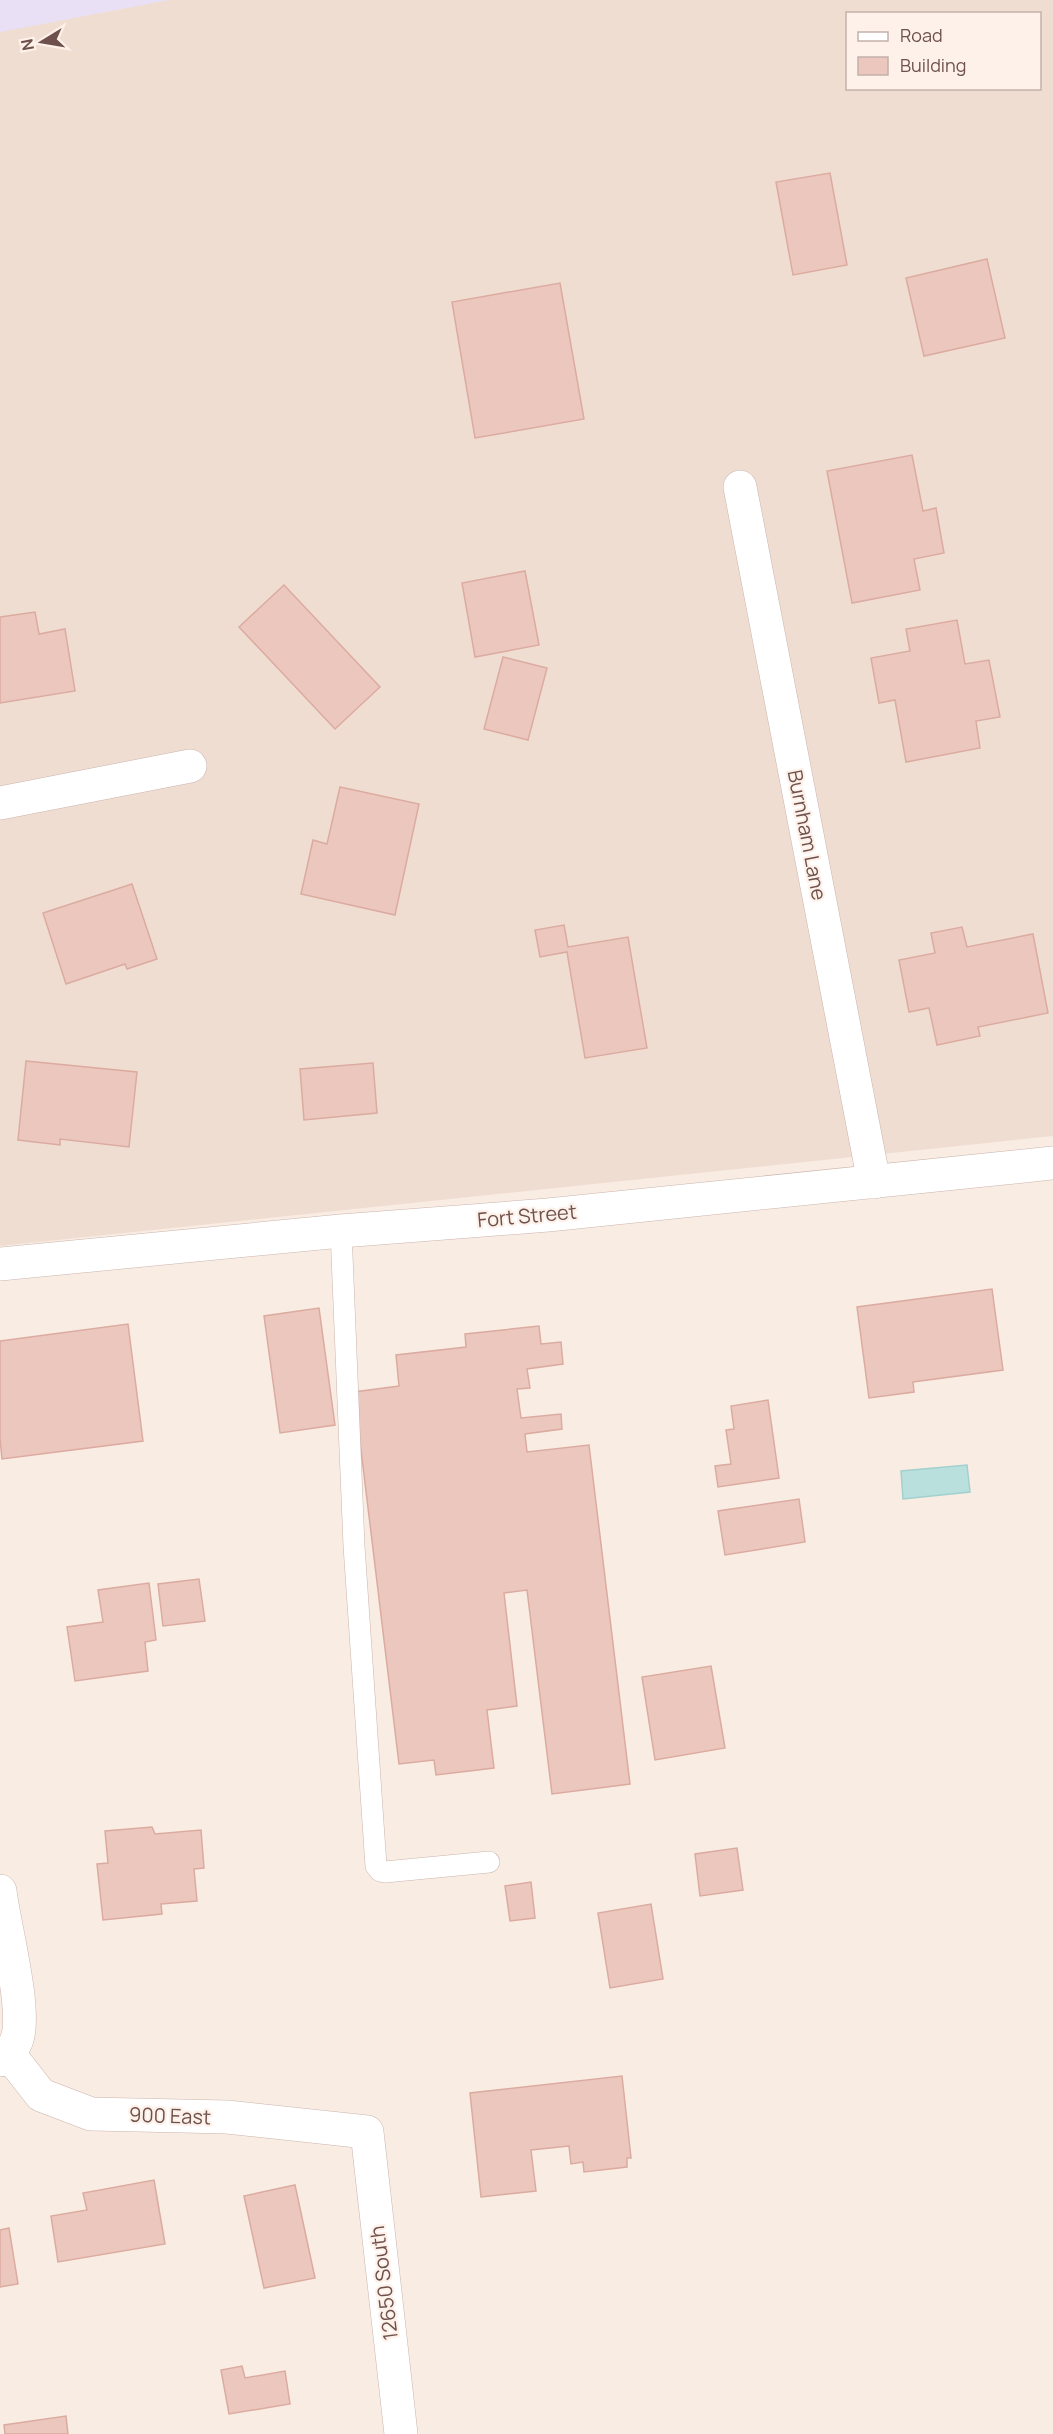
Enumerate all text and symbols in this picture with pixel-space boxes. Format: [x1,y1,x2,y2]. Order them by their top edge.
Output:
north arrow [12,12,72,72]
legend [846,12,1041,90]
text: Road [900,23,943,47]
text: N [15,37,39,53]
text: Building [900,53,966,77]
street label: Burnham Lane [782,768,833,902]
street label: Fort Street [476,1198,578,1233]
street label: 900 East [129,2101,211,2130]
street label: 12650 South [363,2224,404,2342]

